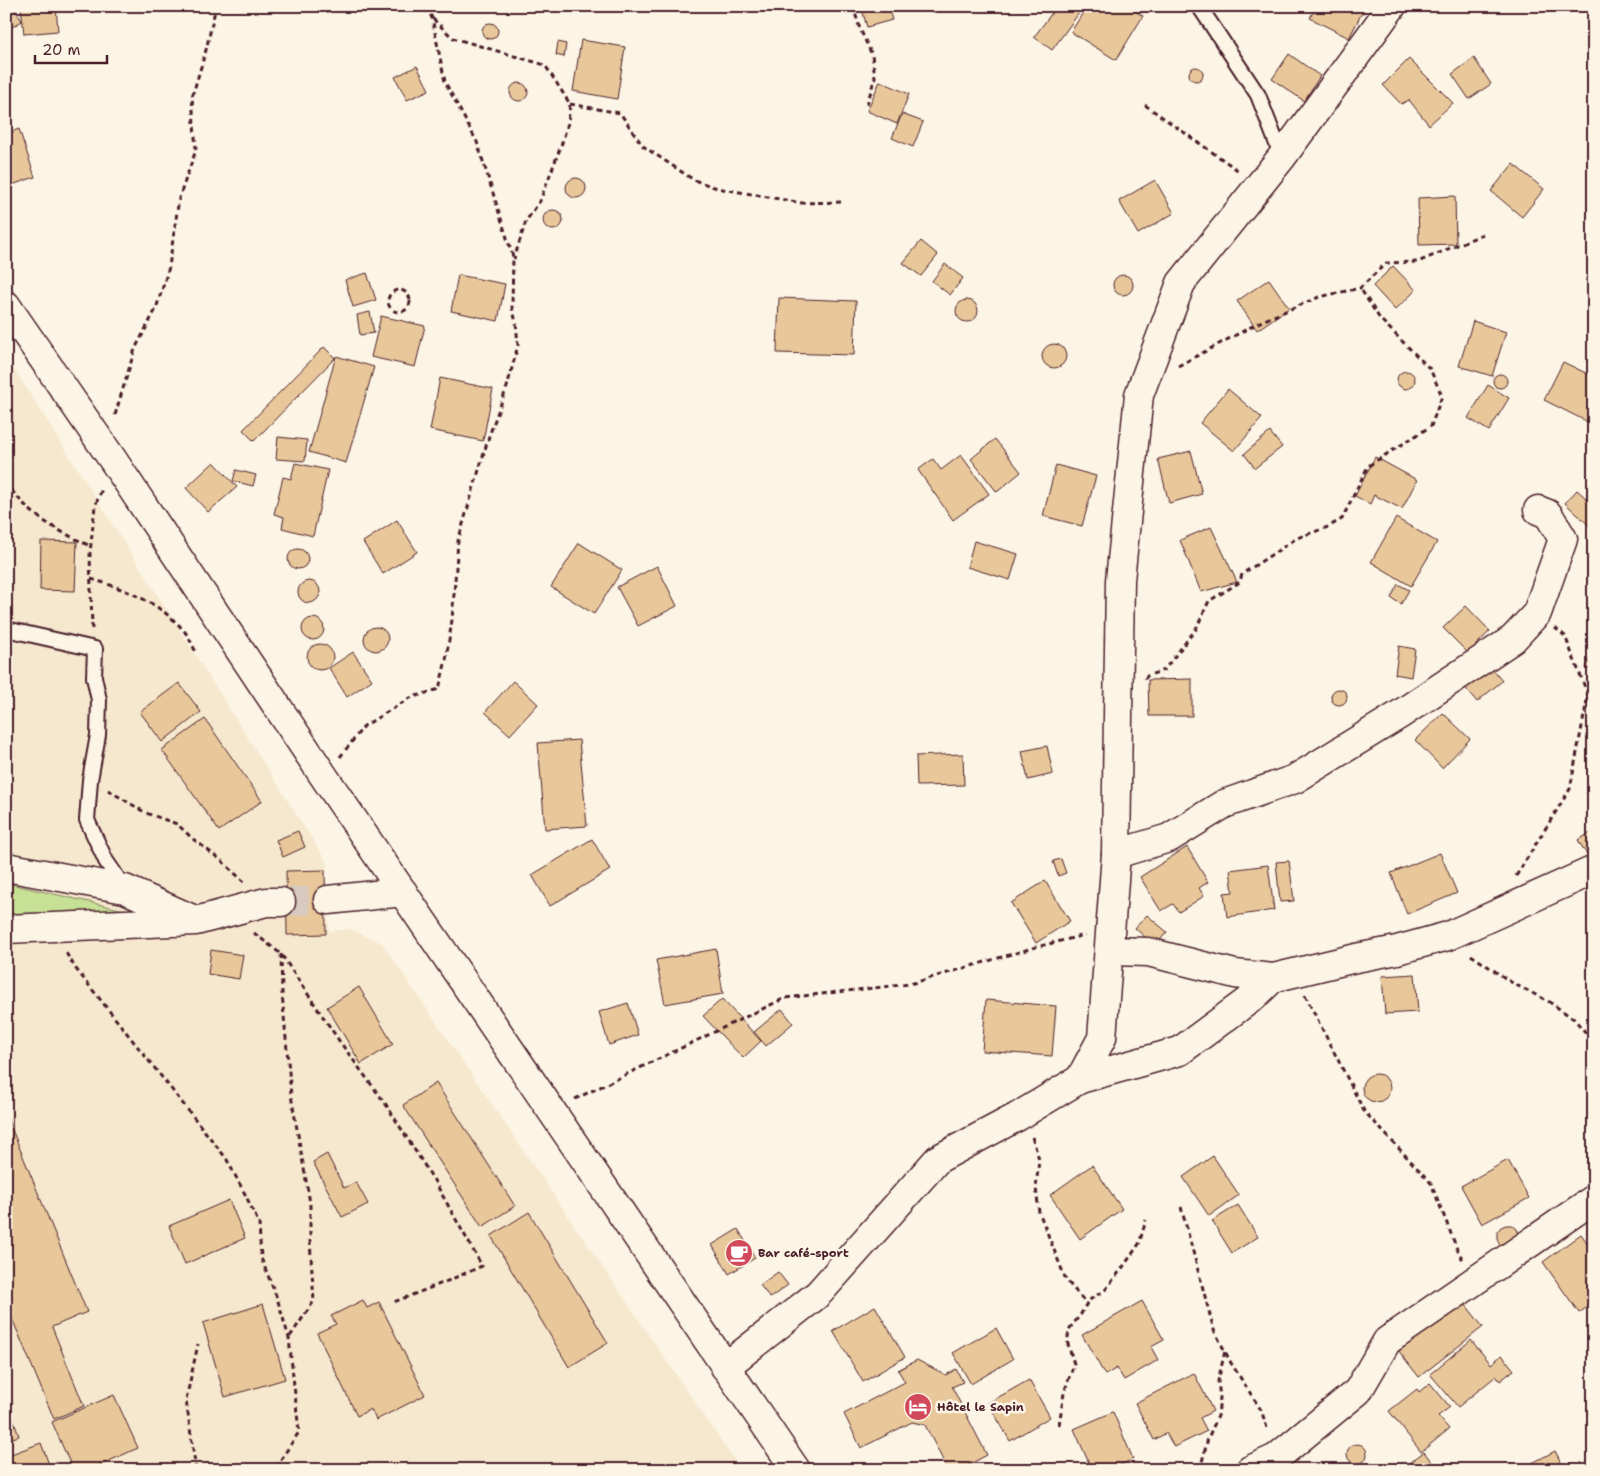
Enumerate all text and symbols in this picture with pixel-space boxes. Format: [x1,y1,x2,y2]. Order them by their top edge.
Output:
scale bar [35,32,108,64]
text: 20 m [42,40,81,60]
cafe icon: Bar café-sport [724,1238,754,1268]
place label: Bar café-sport [758,1245,849,1261]
hotel icon: Hôtel le Sapin [903,1392,933,1422]
place label: Hôtel le Sapin [937,1399,1024,1415]

